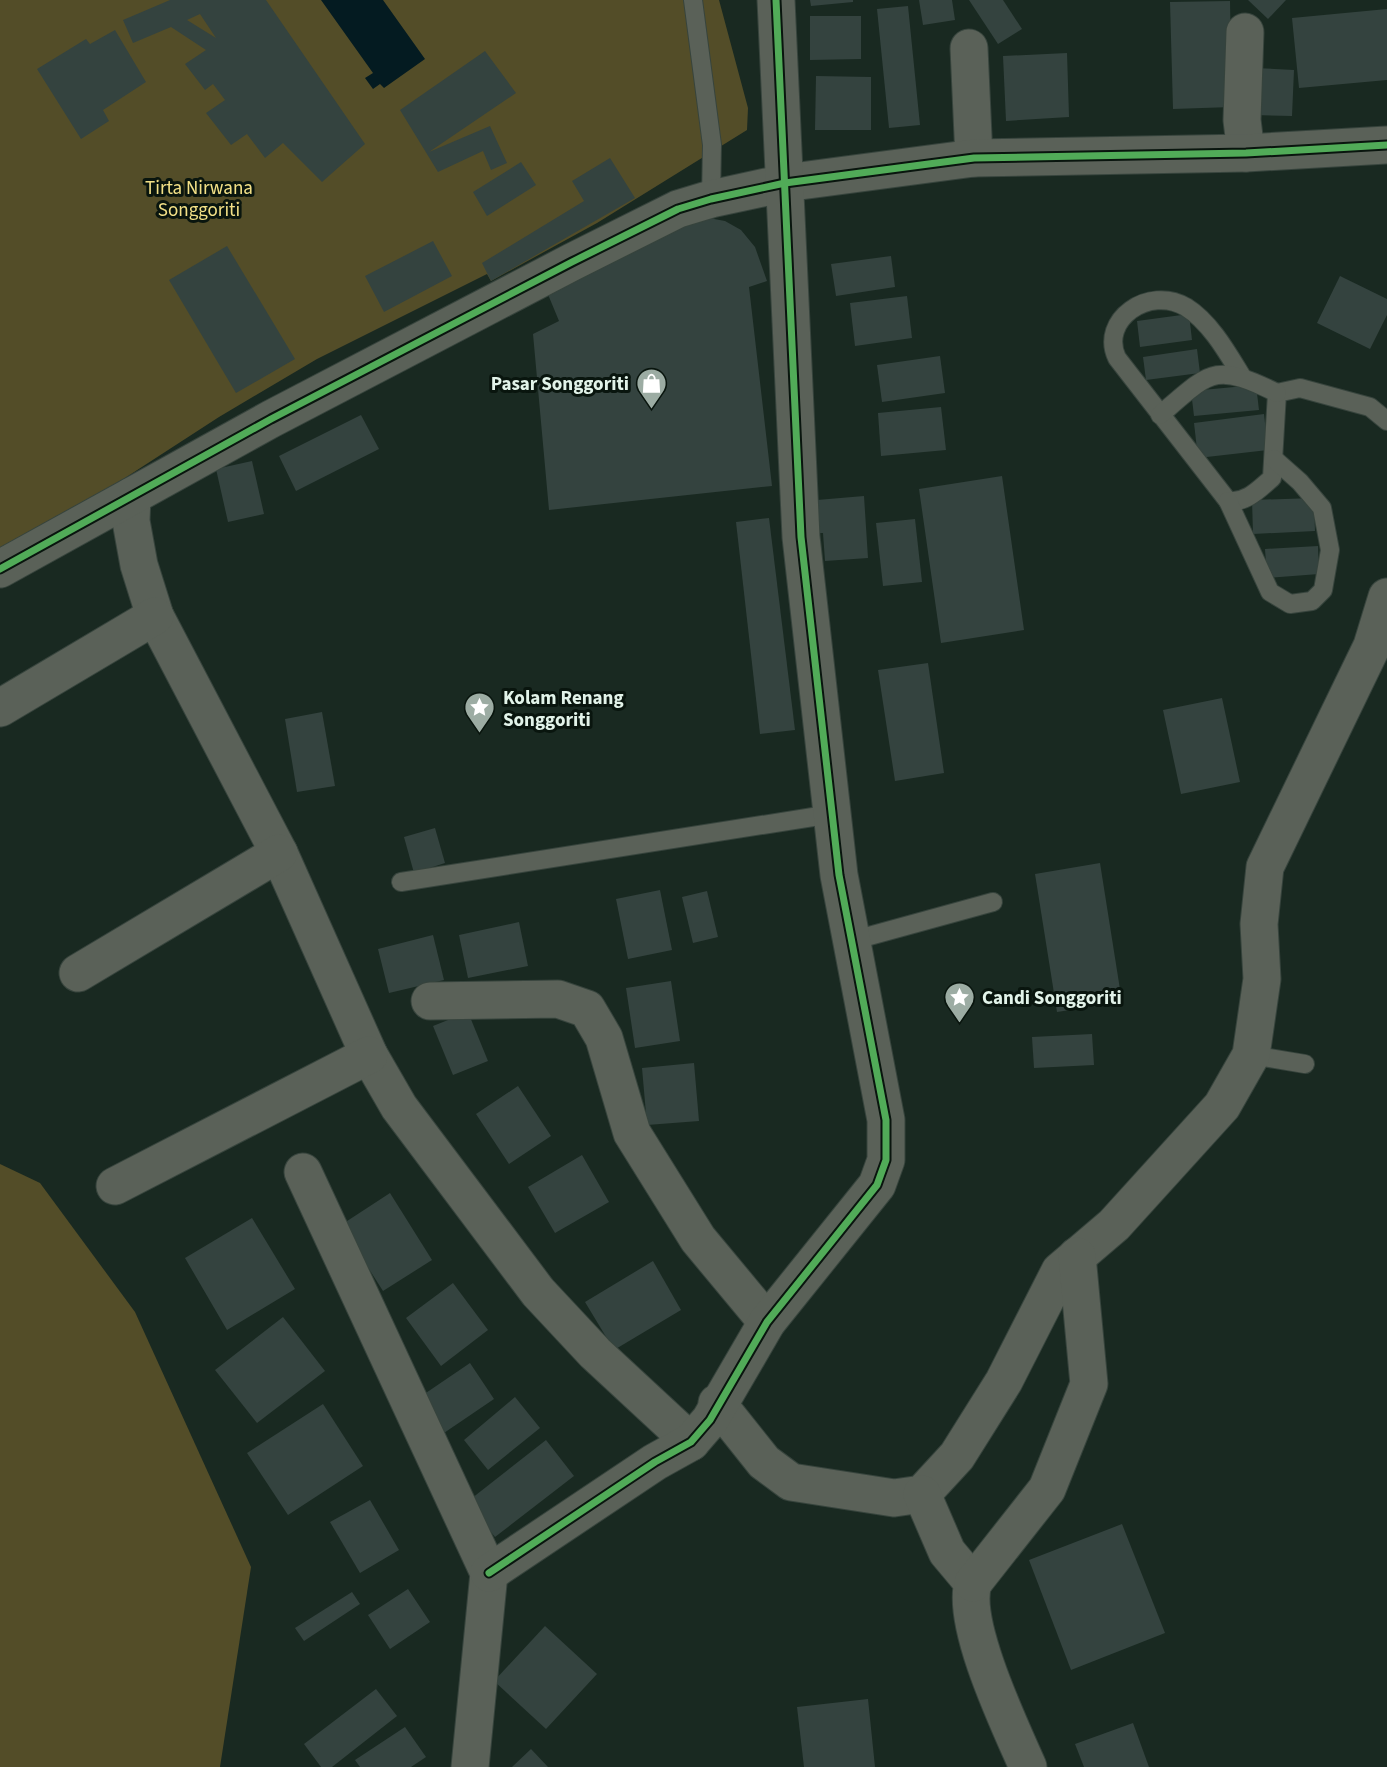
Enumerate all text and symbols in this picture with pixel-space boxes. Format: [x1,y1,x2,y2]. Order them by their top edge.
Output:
park label: Tirta Nirwana Songgoriti [145,175,253,224]
shop icon: Pasar Songgoriti [635,366,669,410]
place label: Pasar Songgoriti [491,371,629,398]
place label: Kolam Renang Songgoriti [503,685,624,734]
place icon: Kolam Renang Songgoriti [463,691,497,735]
place icon: Candi Songgoriti [942,980,976,1024]
place label: Candi Songgoriti [982,985,1122,1012]

